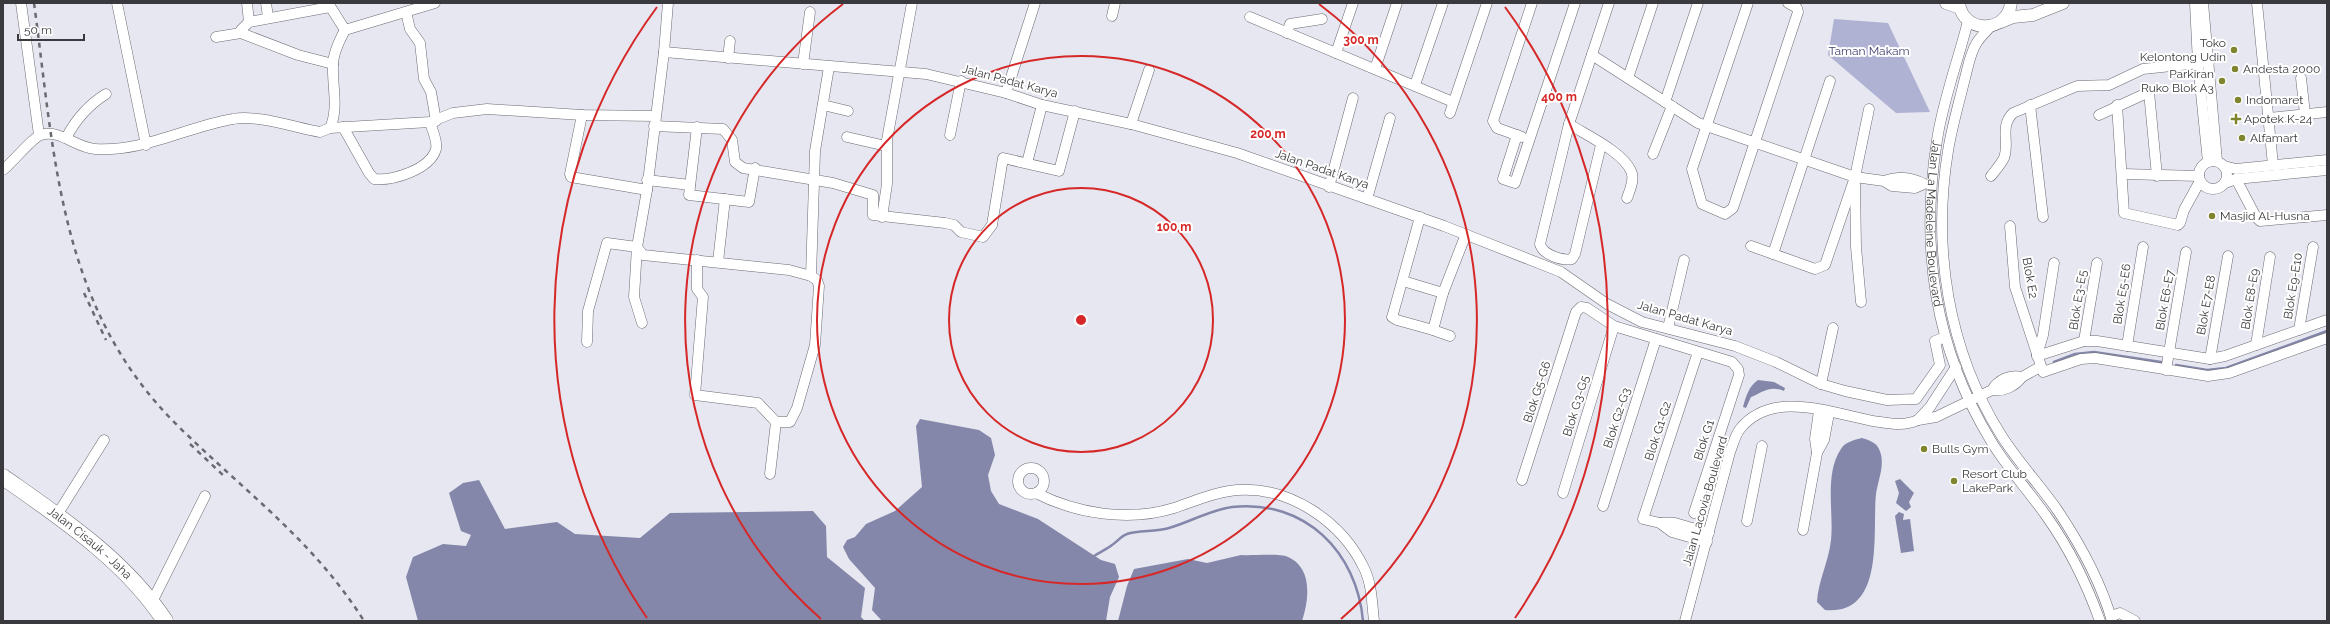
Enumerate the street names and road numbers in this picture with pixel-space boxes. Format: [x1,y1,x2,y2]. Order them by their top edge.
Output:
street label: Jalan Padat Karya [961,62,1059,100]
street label: Jalan La Madeleine Boulevard [1923,139,1945,308]
street label: Jalan Padat Karya [1273,146,1371,192]
street label: Blok E9-E10 [2281,252,2305,320]
street label: Blok E2 [2020,256,2040,300]
street label: Blok E5-E6 [2110,263,2134,325]
street label: Blok E8-E9 [2238,267,2262,331]
street label: Blok E6-E7 [2153,268,2177,331]
street label: Blok E3-E5 [2066,269,2090,331]
street label: Blok E7-E8 [2194,274,2218,336]
street label: Jalan Padat Karya [1636,298,1734,338]
street label: Blok G5-G6 [1520,359,1554,425]
street label: Blok G3-G5 [1560,373,1592,438]
street label: Blok G2-G3 [1601,386,1633,450]
street label: Blok G1-G2 [1642,400,1674,462]
street label: Blok G1 [1691,418,1717,462]
street label: Jalan Lacovia Boulevard [1680,434,1730,568]
street label: Jalan Cisauk - Jaha [45,504,135,582]

